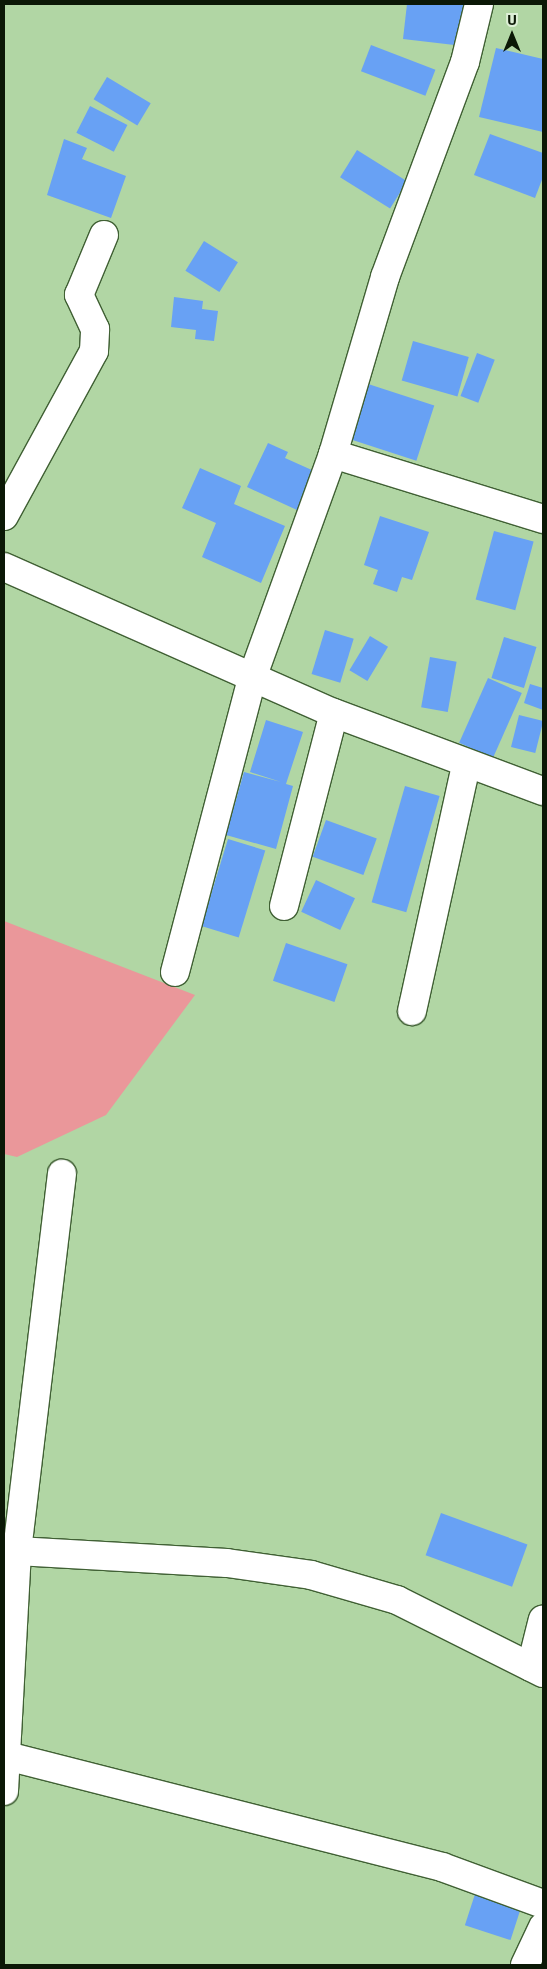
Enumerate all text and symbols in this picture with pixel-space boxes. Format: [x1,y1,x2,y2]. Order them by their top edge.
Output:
north arrow [487,10,537,60]
text: U [507,11,517,28]

